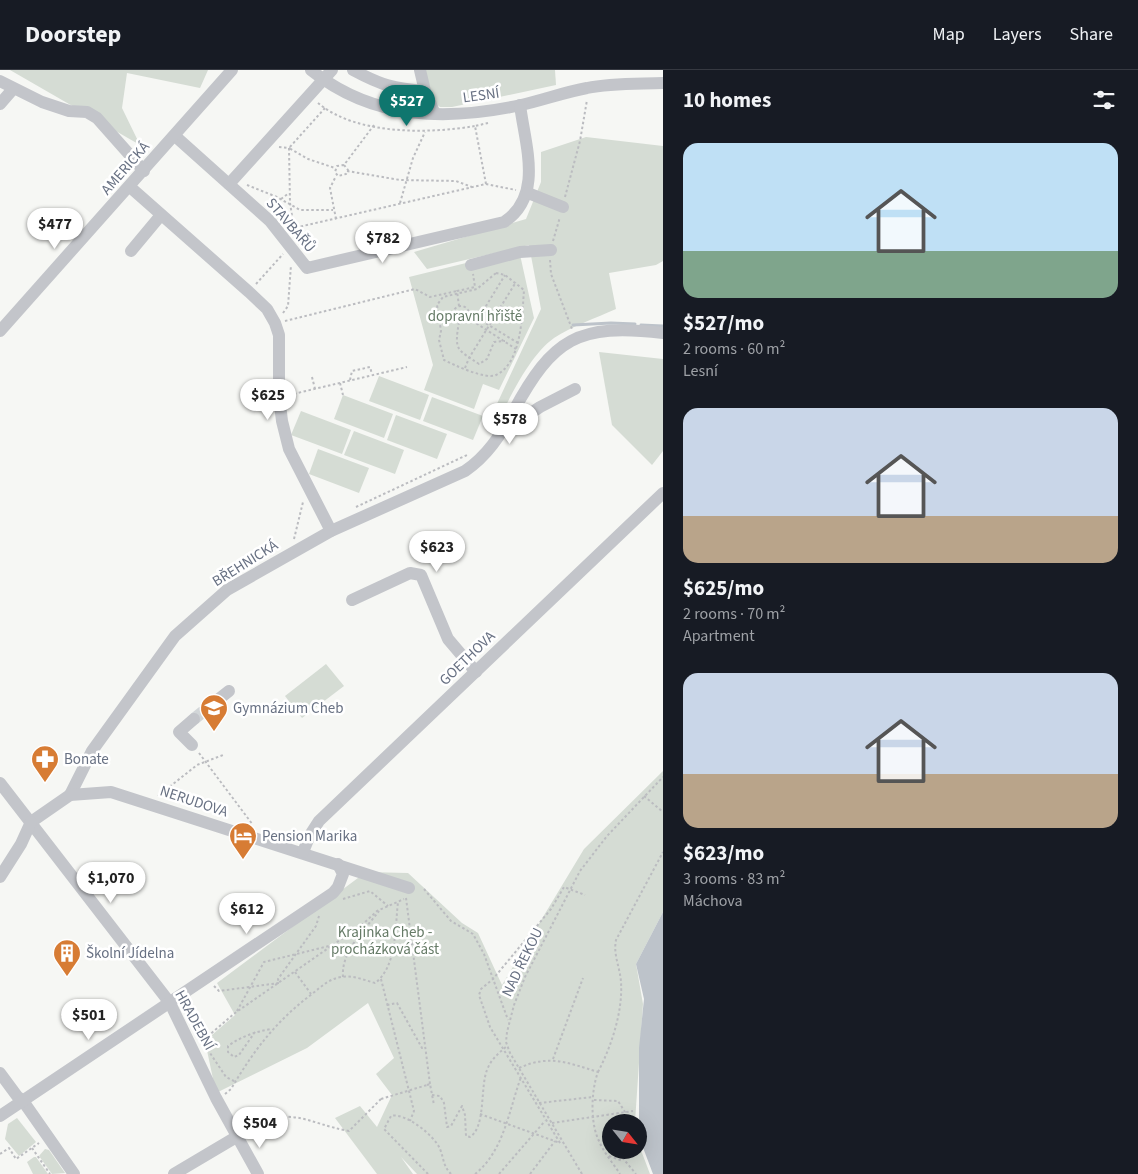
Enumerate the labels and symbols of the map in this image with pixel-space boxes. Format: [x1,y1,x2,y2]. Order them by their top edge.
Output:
street label: LESNÍ [461,82,502,108]
pin: $527 [377,85,437,127]
street label: AMERICKÁ [96,136,155,200]
street label: STAVBAŘŮ [261,194,320,257]
pin: $477 [25,208,85,250]
pin: $782 [353,222,413,264]
park label: dopravní hřiště [428,306,522,327]
pin: $625 [238,378,298,421]
pin: $578 [480,402,540,445]
pin: $623 [407,530,467,573]
street label: BŘEHNICKÁ [208,534,283,592]
street label: GOETHOVA [435,626,501,690]
school or university icon: Gymnázium Cheb [199,693,229,732]
place label: Gymnázium Cheb [233,698,344,719]
pharmacy icon: Bonate [30,744,60,783]
place label: Bonate [64,749,109,770]
street label: NERUDOVA [157,781,231,823]
hotel icon: Pension Marika [228,821,258,860]
place label: Pension Marika [262,826,357,847]
pin: $1,070 [70,862,152,904]
pin: $612 [217,892,277,935]
park label: Krajinka Cheb - procházková část [331,922,439,960]
street label: NAD ŘEKOU [497,924,548,1000]
building icon: Školní Jídelna [52,938,82,977]
place label: Školní Jídelna [86,943,174,964]
street label: HRADEBNÍ [169,986,220,1055]
pin: $501 [59,998,119,1041]
pin: $504 [230,1106,290,1149]
north arrow [602,1114,648,1159]

